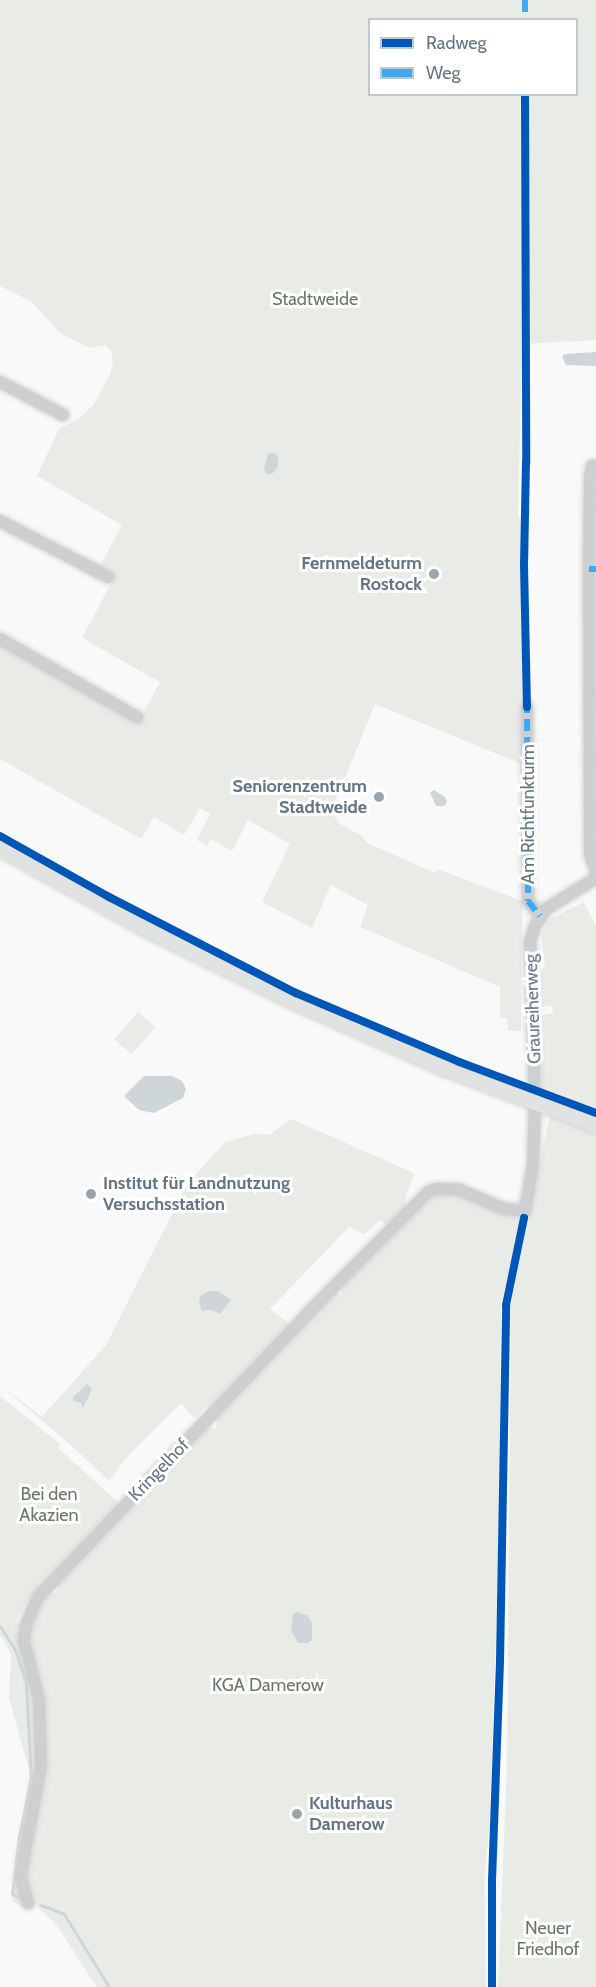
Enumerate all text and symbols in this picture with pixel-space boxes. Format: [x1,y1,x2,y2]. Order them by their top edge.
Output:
legend [368,18,578,96]
text: Radweg [426,32,487,54]
text: Weg [426,62,461,84]
park label: Stadtweide [272,288,358,310]
place label: Fernmeldeturm Rostock [301,553,422,596]
marker: Fernmeldeturm Rostock [427,567,441,581]
street label: Am Richtfunkturm [517,744,539,884]
place label: Seniorenzentrum Stadtweide [233,776,367,818]
marker: Seniorenzentrum Stadtweide [372,790,386,804]
street label: Graureiherweg [520,954,546,1064]
place label: Institut für Landnutzung Versuchsstation [103,1173,290,1216]
marker: Institut für Landnutzung Versuchsstation [84,1187,98,1201]
street label: Kringelhof [124,1435,194,1505]
park label: Bei den Akazien [19,1484,79,1526]
park label: KGA Damerow [212,1674,324,1696]
place label: Kulturhaus Damerow [309,1793,393,1836]
marker: Kulturhaus Damerow [290,1807,304,1821]
park label: Neuer Friedhof [517,1918,579,1960]

